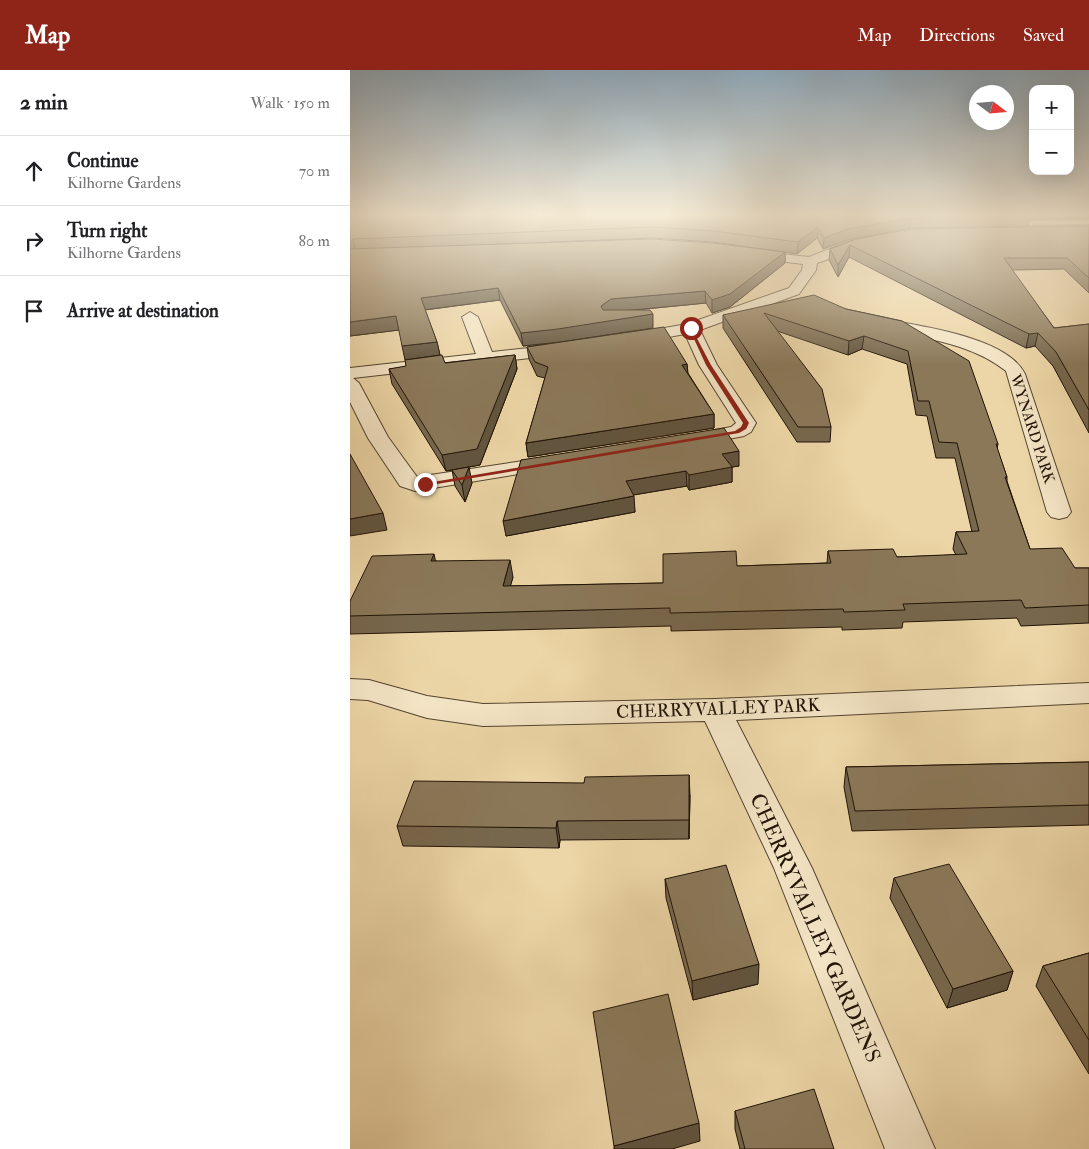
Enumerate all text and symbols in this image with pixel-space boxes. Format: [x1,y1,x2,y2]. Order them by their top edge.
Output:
text: Map [25,20,70,51]
text: Map [858,24,891,47]
text: Directions [919,24,995,47]
text: Saved [1023,24,1064,47]
north arrow [969,85,1014,130]
map controls [1029,85,1074,175]
button: + [1029,85,1074,130]
text: 2 min [20,89,68,116]
text: Walk · 150 m [250,93,330,113]
button: − [1029,130,1074,175]
text: Continue [67,149,138,173]
icon: ahead [20,157,48,185]
text: 70 m [299,161,330,181]
text: Kilhorne Gardens [67,173,181,193]
text: Turn right [67,219,147,243]
icon: right [20,227,48,255]
text: 80 m [299,231,330,251]
text: Kilhorne Gardens [67,243,181,263]
icon: arrive [20,297,48,325]
text: Arrive at destination [67,299,219,323]
route start [680,317,703,340]
street label: WYNARD PARK [1005,371,1059,487]
route end [414,473,437,496]
street label: CHERRYVALLEY PARK [616,694,821,724]
street label: CHERRYVALLEY GARDENS [743,789,887,1067]

